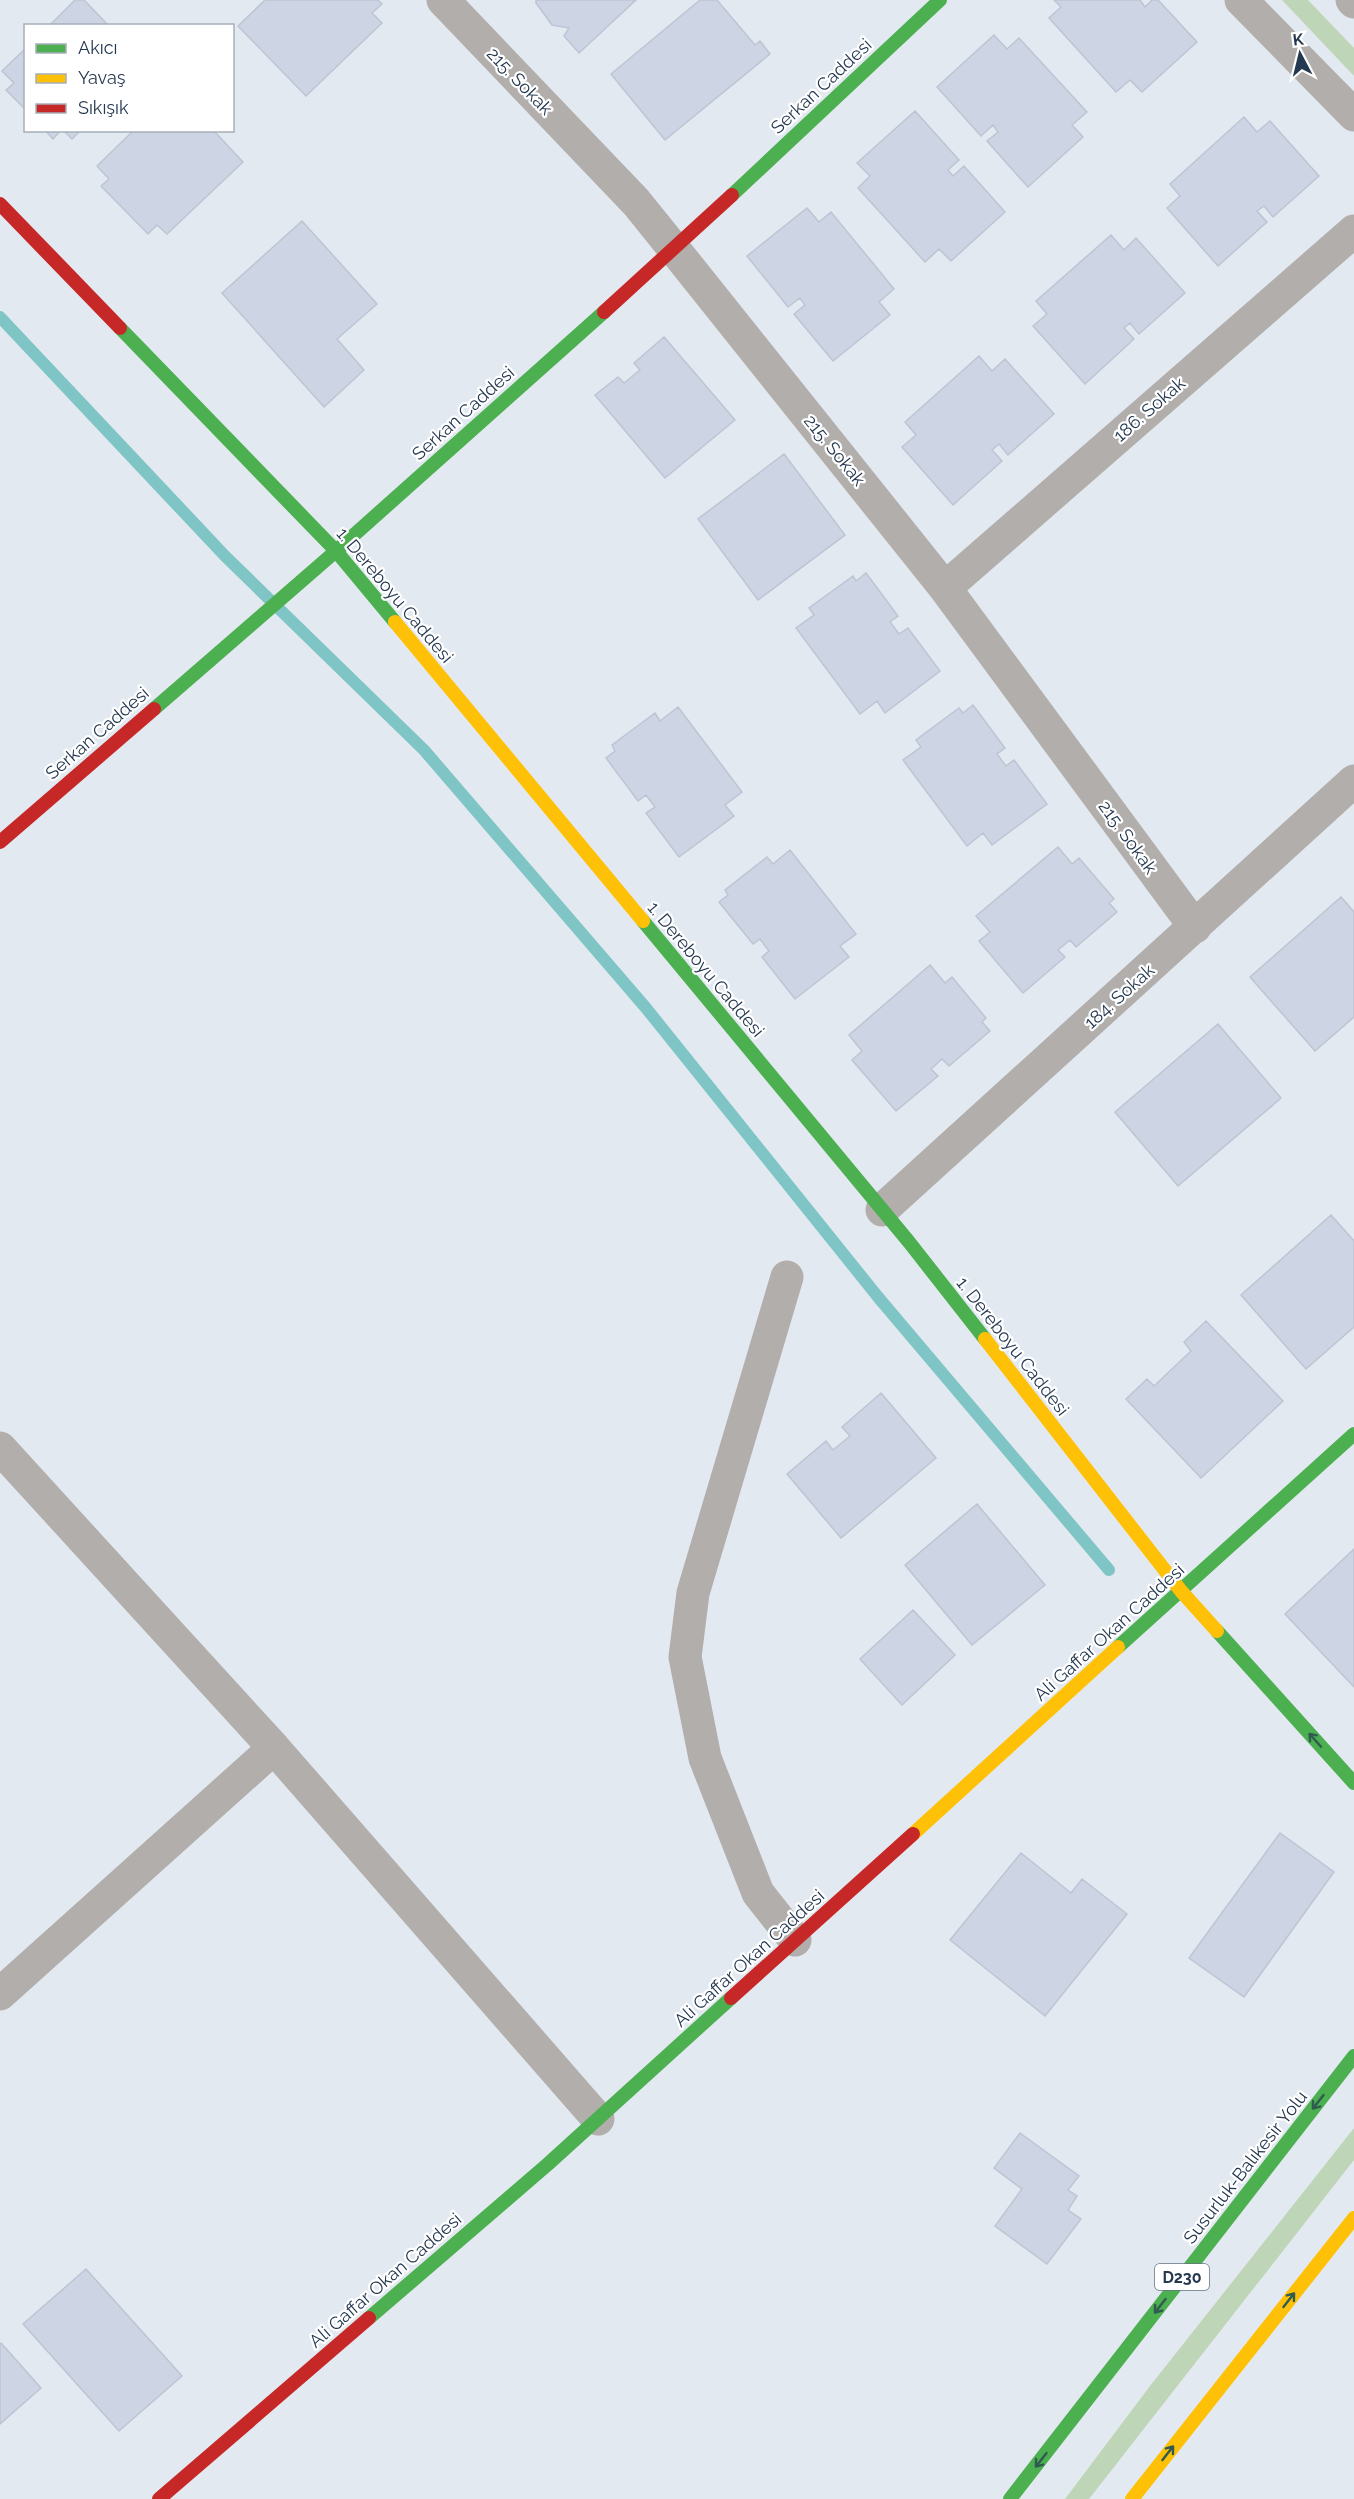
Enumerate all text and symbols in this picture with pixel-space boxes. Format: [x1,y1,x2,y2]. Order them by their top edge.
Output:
legend [24,24,234,132]
north arrow [1270,24,1330,84]
text: K [1292,29,1305,50]
street label: Serkan Caddesi [766,34,876,138]
text: Akıcı [78,37,117,58]
street label: 215. Sokak [483,43,558,119]
text: Yavaş [78,67,126,88]
text: Sıkışık [78,97,129,118]
street label: Serkan Caddesi [408,362,518,464]
street label: 186. Sokak [1109,372,1189,446]
street label: 215. Sokak [800,410,870,490]
street label: 1. Dereboyu Caddesi [332,523,458,667]
street label: Serkan Caddesi [41,682,153,784]
street label: 215. Sokak [1094,796,1162,878]
street label: 1. Dereboyu Caddesi [643,897,769,1041]
street label: 184. Sokak [1080,959,1159,1033]
street label: 1. Dereboyu Caddesi [952,1273,1074,1419]
street label: Ali Gaffar Okan Caddesi [1030,1559,1188,1705]
one-way arrow [1308,1732,1322,1747]
street label: Ali Gaffar Okan Caddesi [670,1885,828,2031]
street label: Susurluk-Balıkesir Yolu [1179,2086,1311,2248]
one-way arrow [1312,2094,1325,2110]
street label: Ali Gaffar Okan Caddesi [305,2208,465,2352]
road number: D230 [1155,2264,1209,2290]
one-way arrow [1283,2292,1296,2308]
one-way arrow [1154,2297,1167,2313]
one-way arrow [1162,2445,1175,2461]
one-way arrow [1034,2452,1047,2468]

